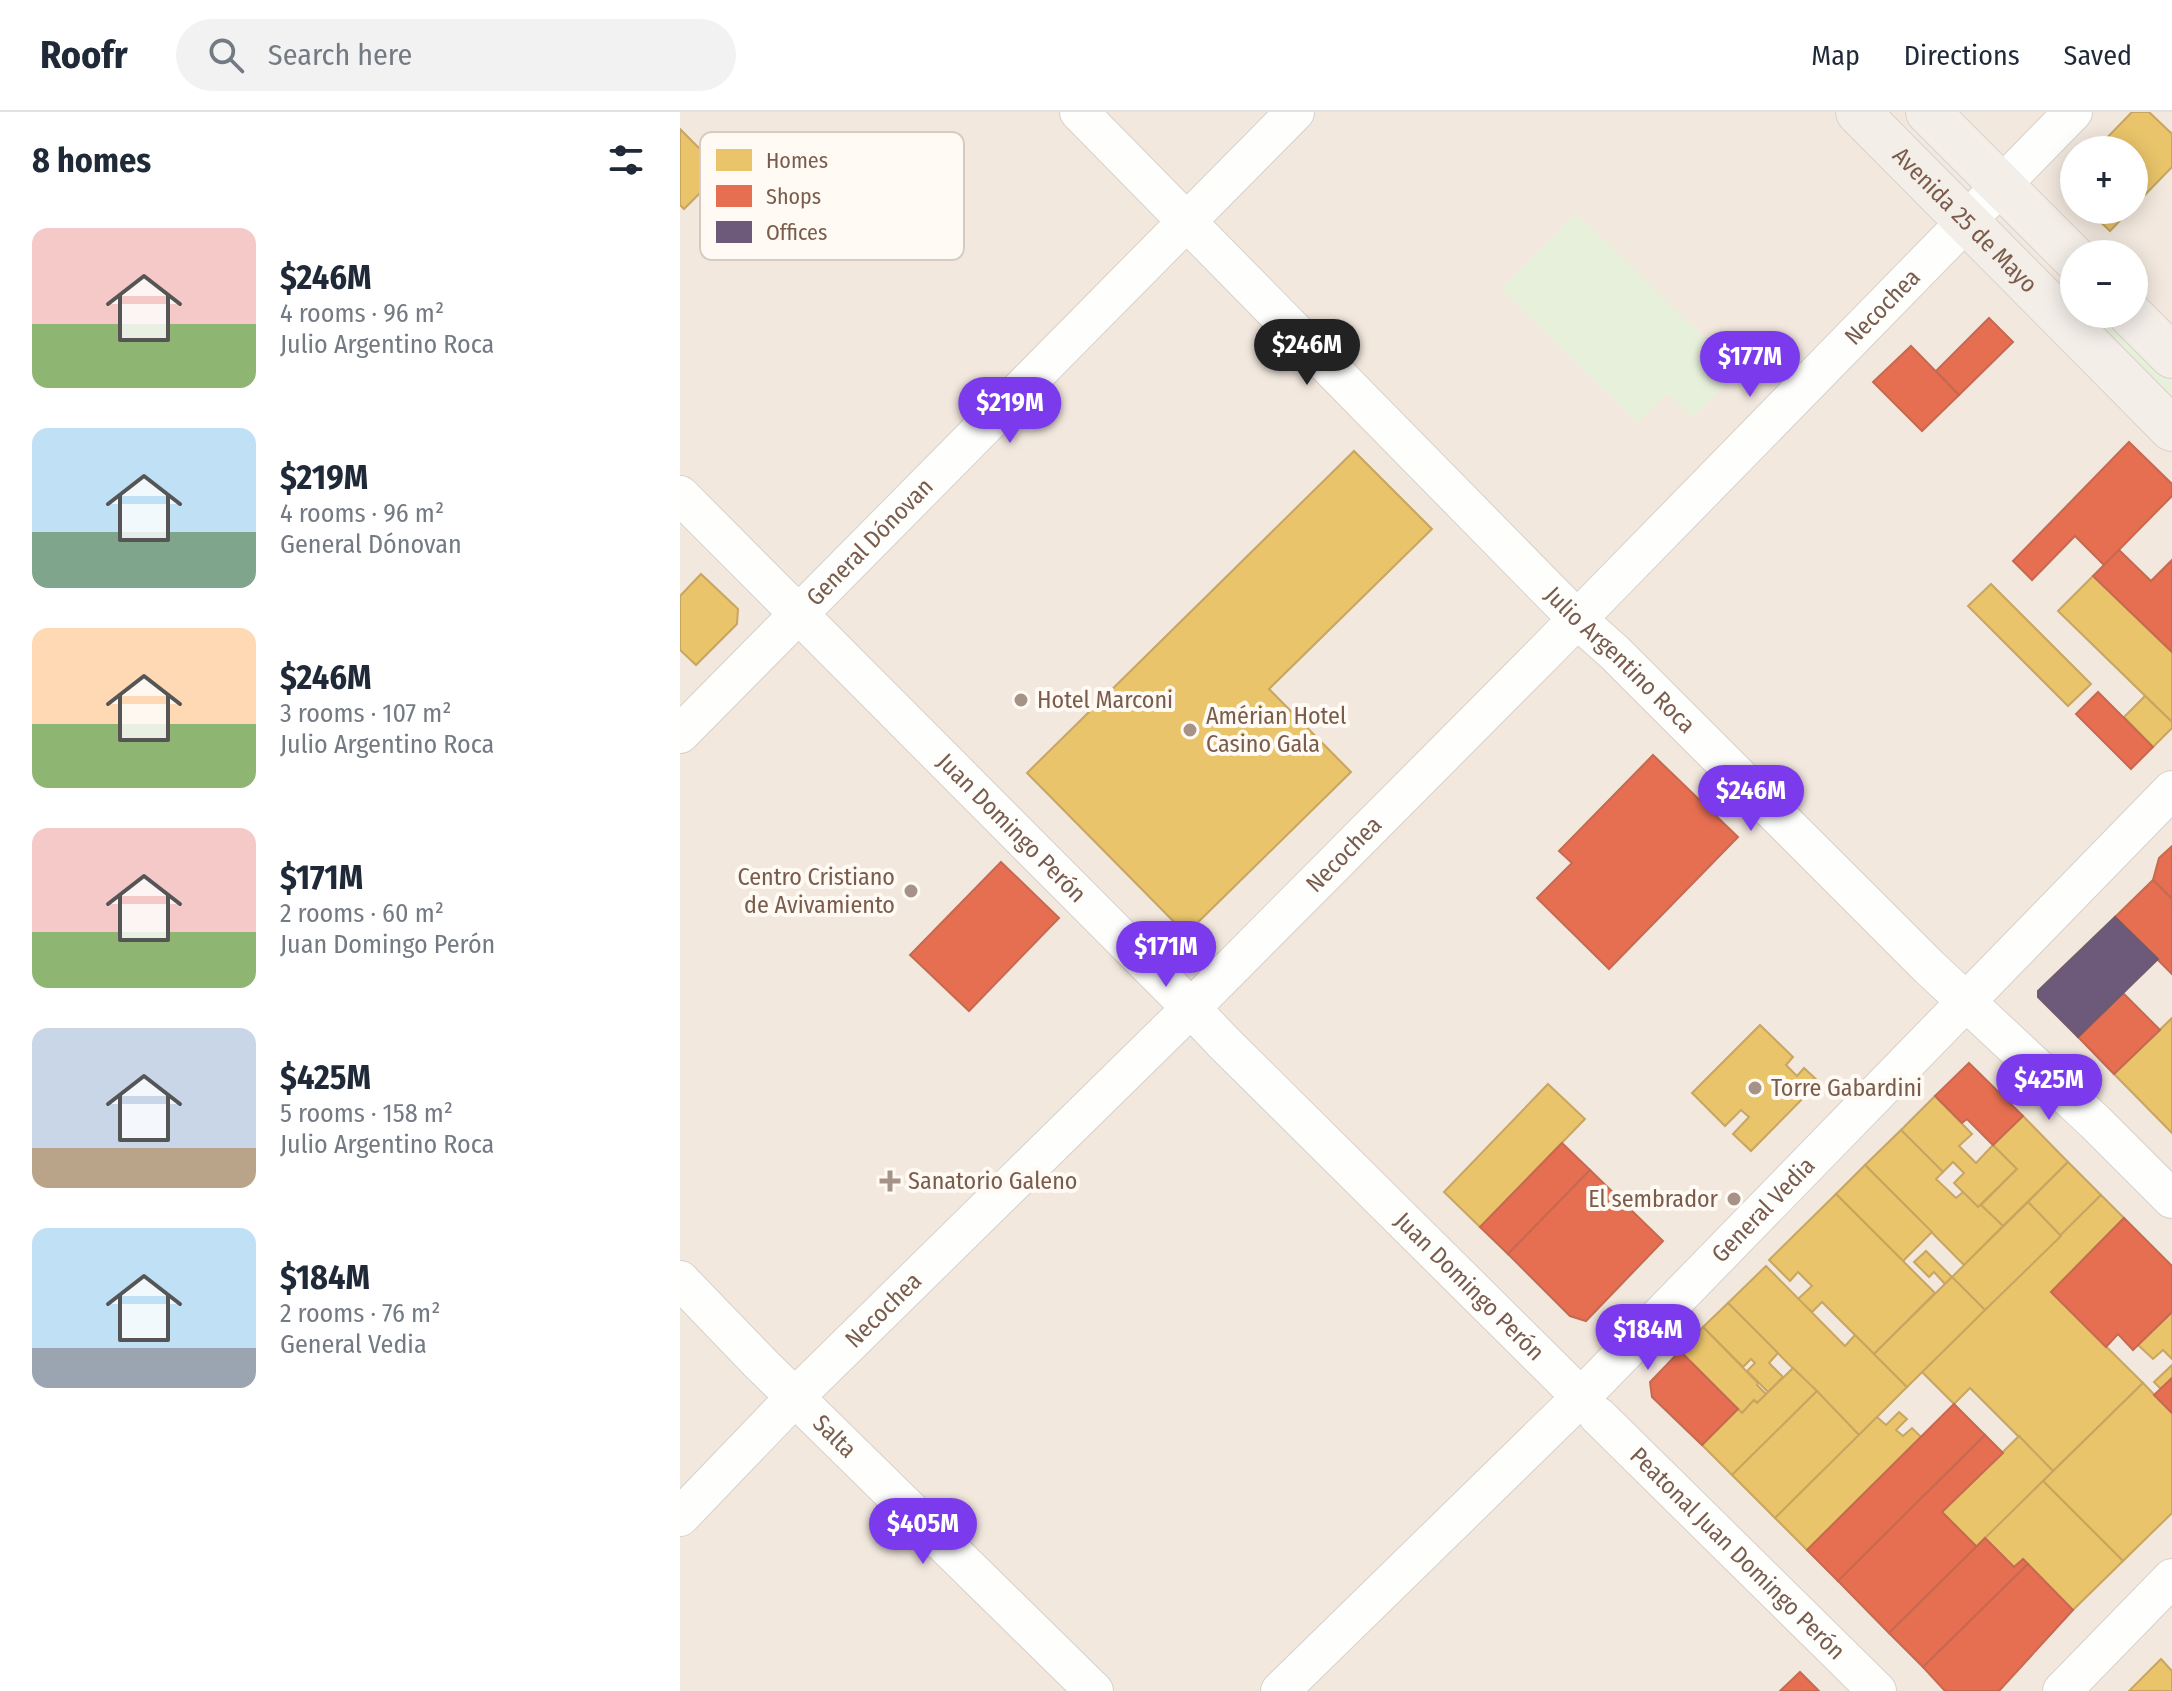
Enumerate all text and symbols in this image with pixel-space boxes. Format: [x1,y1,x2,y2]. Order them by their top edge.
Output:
search box [176,19,736,91]
text: Roofr [40,32,128,78]
icon: search [204,33,248,77]
text: Search here [268,37,412,73]
text: Map [1811,39,1860,72]
text: Directions [1904,39,2020,72]
text: Saved [2064,39,2132,72]
legend [700,132,964,260]
map controls [2060,136,2148,328]
button: + [2060,136,2148,224]
icon: filters [604,138,648,182]
text: 8 homes [32,140,151,181]
street label: Avenida 25 de Mayo [1887,141,2043,299]
text: Homes [766,147,828,174]
text: Shops [766,183,821,210]
text: Offices [766,219,827,246]
button: − [2060,240,2148,328]
text: $246M [280,257,371,298]
icon: home [96,260,192,356]
street label: Necochea [1839,263,1926,351]
text: 4 rooms · 96 m² [280,298,444,329]
pin: $246M [1251,319,1363,387]
text: Julio Argentino Roca [280,329,494,360]
text: $246M [1272,329,1342,360]
pin: $177M [1694,331,1806,399]
text: $177M [1718,341,1782,372]
pin: $219M [954,377,1066,445]
text: $219M [976,387,1044,418]
text: $219M [280,457,368,498]
icon: home [96,460,192,556]
street label: General Dónovan [801,472,939,612]
text: 4 rooms · 96 m² [280,498,444,529]
text: General Dónovan [280,529,462,560]
street label: Julio Argentino Roca [1539,581,1701,739]
text: $246M [280,657,371,698]
icon: home [96,660,192,756]
place label: Hotel Marconi [1037,686,1173,714]
marker: Hotel Marconi [1012,691,1030,709]
text: 3 rooms · 107 m² [280,698,452,729]
place label: Amérian Hotel Casino Gala [1206,702,1346,758]
marker: Amérian Hotel Casino Gala [1181,721,1199,739]
text: Julio Argentino Roca [280,729,494,760]
street label: Juan Domingo Perón [932,748,1092,908]
pin: $246M [1695,765,1807,833]
text: $246M [1716,775,1786,806]
street label: Necochea [1300,811,1387,898]
text: $171M [280,857,363,898]
icon: home [96,860,192,956]
place label: Centro Cristiano de Avivamiento [738,863,895,919]
marker: Centro Cristiano de Avivamiento [902,882,920,900]
text: 2 rooms · 60 m² [280,898,444,929]
pin: $171M [1110,921,1222,989]
text: Juan Domingo Perón [280,929,495,960]
text: $171M [1134,931,1198,962]
pin: $425M [1993,1054,2105,1122]
text: $425M [280,1057,371,1098]
icon: home [96,1060,192,1156]
text: $425M [2014,1064,2084,1095]
place label: Torre Gabardini [1771,1074,1922,1102]
marker: Torre Gabardini [1746,1079,1764,1097]
text: 5 rooms · 158 m² [280,1098,453,1129]
text: Julio Argentino Roca [280,1129,494,1160]
street label: General Vedia [1706,1152,1821,1268]
place label: Sanatorio Galeno [908,1167,1078,1195]
marker: Sanatorio Galeno [879,1170,901,1192]
place label: El sembrador [1588,1185,1719,1213]
marker: El sembrador [1725,1190,1743,1208]
street label: Juan Domingo Perón [1389,1207,1550,1366]
text: $184M [280,1257,370,1298]
icon: home [96,1260,192,1356]
street label: Necochea [840,1267,927,1354]
text: 2 rooms · 76 m² [280,1298,440,1329]
pin: $184M [1592,1304,1704,1372]
text: $184M [1614,1314,1682,1345]
text: General Vedia [280,1329,427,1360]
street label: Salta [807,1409,862,1464]
street label: Peatonal Juan Domingo Perón [1624,1442,1851,1665]
pin: $405M [867,1498,979,1566]
text: $405M [887,1508,959,1539]

